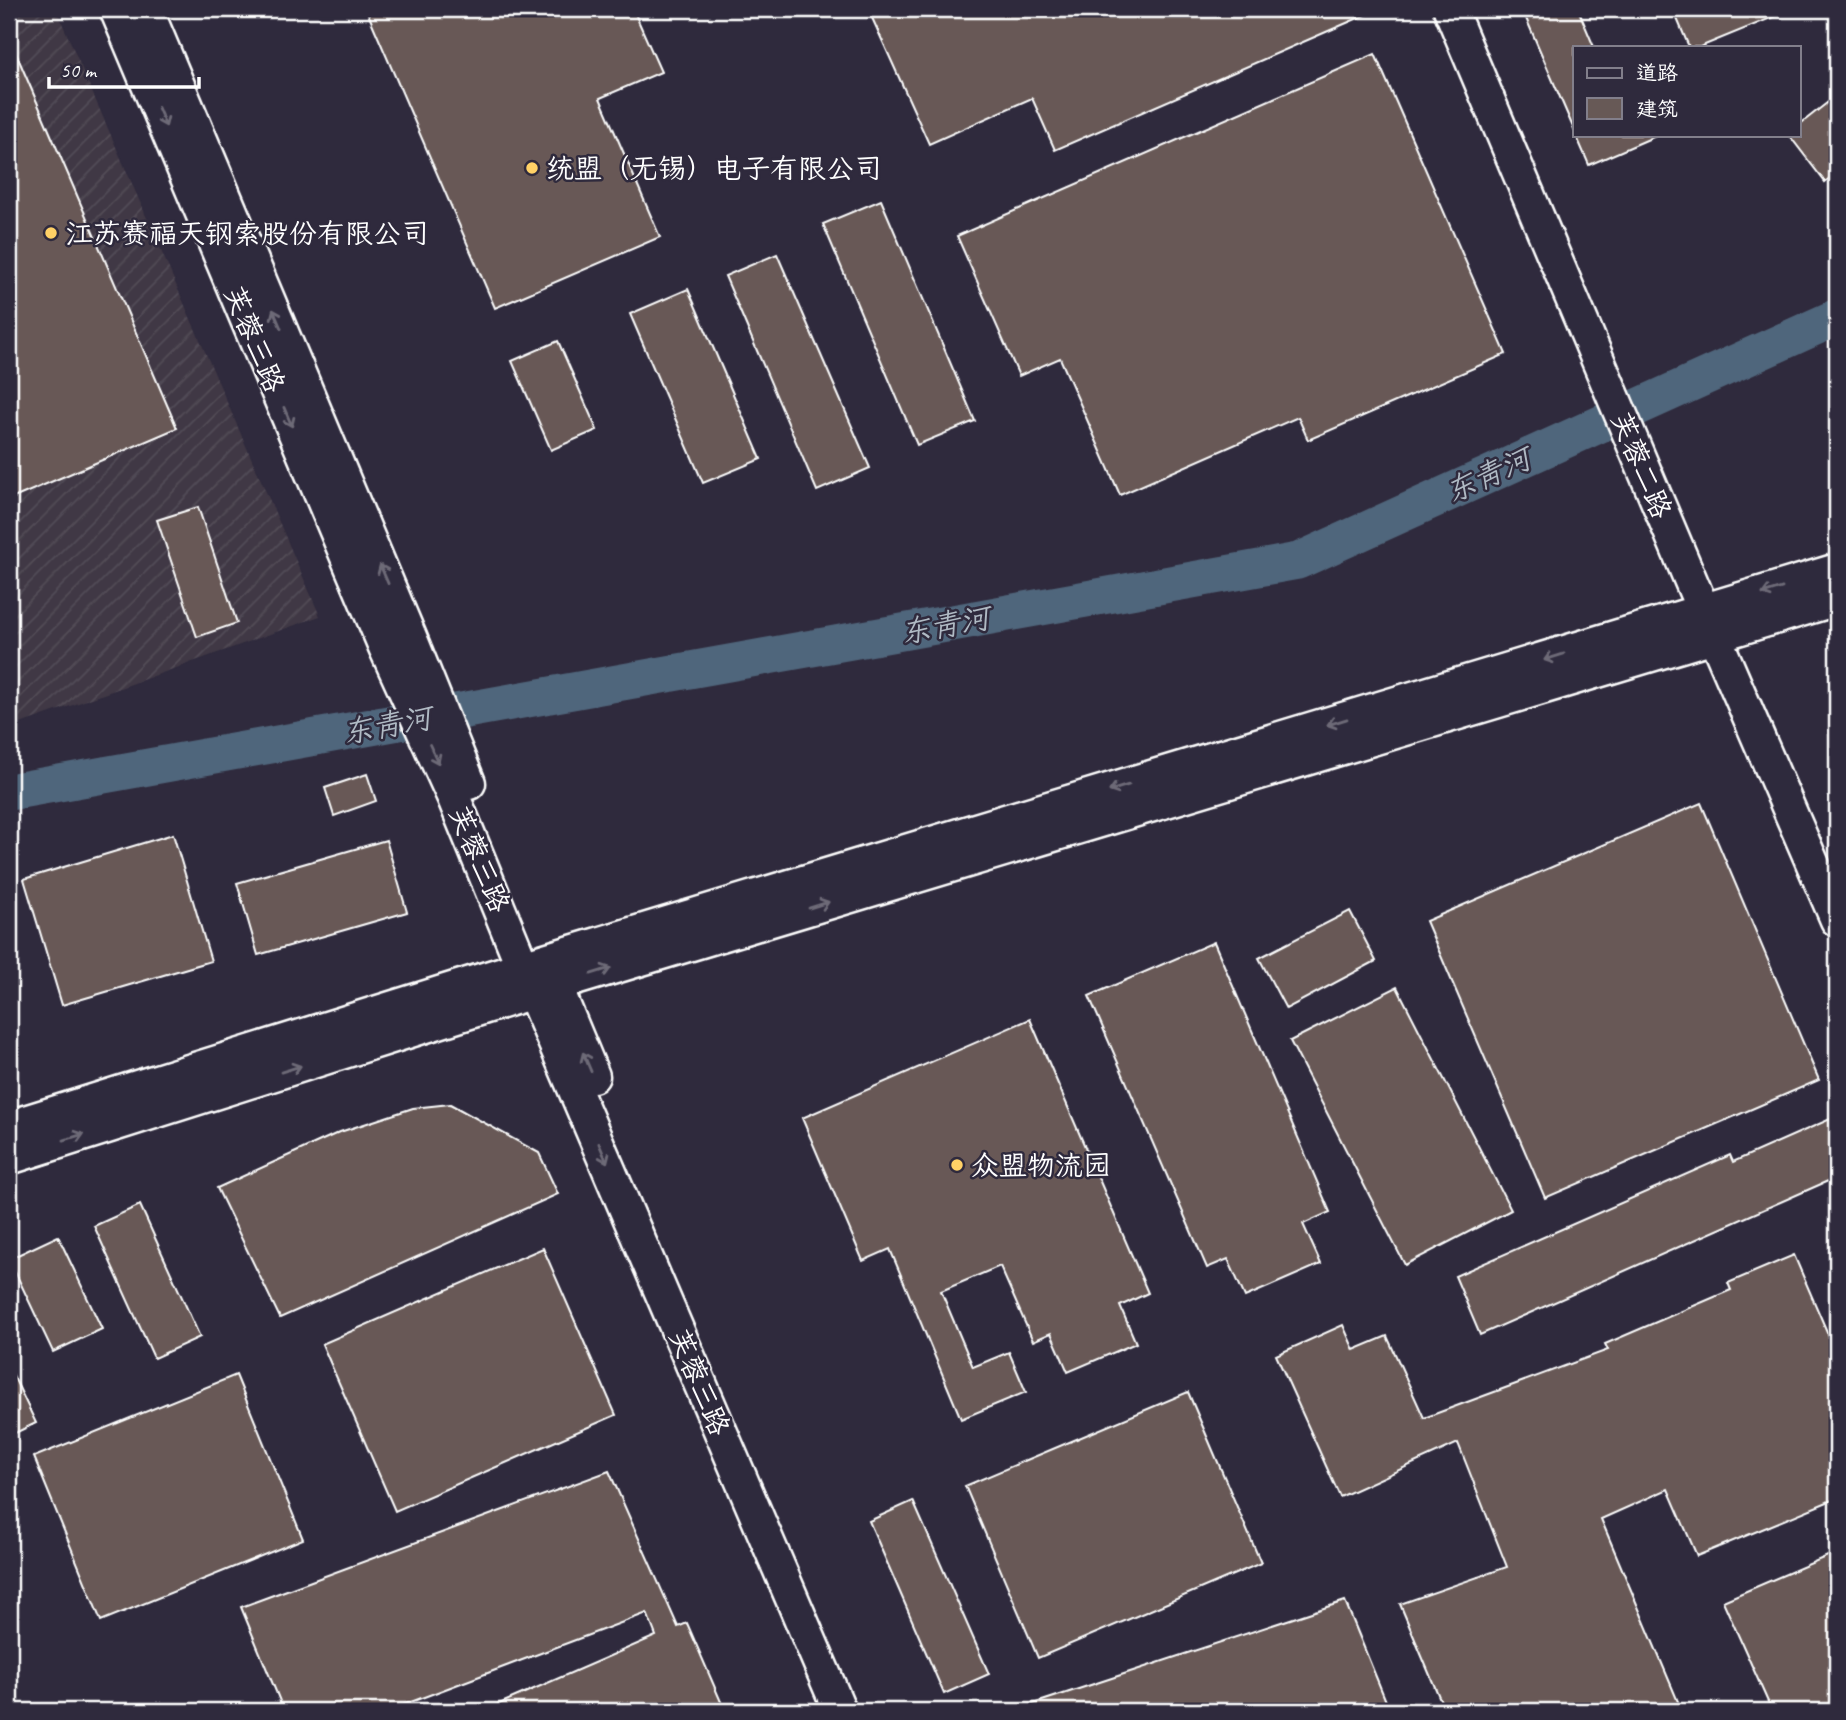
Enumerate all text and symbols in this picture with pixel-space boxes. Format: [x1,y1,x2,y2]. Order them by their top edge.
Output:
scale bar [49,46,200,90]
legend [1573,46,1800,136]
text: 50 m [60,57,98,83]
text: 道路 [1636,60,1678,86]
text: 建筑 [1636,96,1678,122]
one-way arrow [156,106,169,127]
place label: 统盟（无锡）电子有限公司 [546,151,882,186]
marker: 统盟（无锡）电子有限公司 [524,160,540,176]
place label: 江苏赛福天钢索股份有限公司 [65,216,429,251]
marker: 江苏赛福天钢索股份有限公司 [43,225,59,241]
street label: 芙蓉三路 [217,281,293,398]
one-way arrow [269,309,282,330]
one-way arrow [282,405,295,427]
street label: 芙蓉二路 [1604,407,1680,524]
water label: 东青河 [1439,437,1541,511]
one-way arrow [377,564,390,585]
one-way arrow [1761,585,1783,598]
water label: 东青河 [897,598,998,652]
one-way arrow [1544,651,1566,664]
water label: 东青河 [339,698,440,752]
one-way arrow [1326,717,1348,730]
one-way arrow [428,743,441,764]
one-way arrow [1108,782,1130,795]
street label: 芙蓉三路 [442,801,518,918]
one-way arrow [808,898,830,911]
one-way arrow [590,963,612,976]
one-way arrow [580,1051,593,1073]
one-way arrow [280,1062,302,1075]
one-way arrow [63,1130,85,1143]
one-way arrow [597,1142,610,1163]
place label: 众盟物流园 [971,1148,1111,1183]
marker: 众盟物流园 [949,1157,965,1173]
street label: 芙蓉三路 [662,1324,738,1441]

